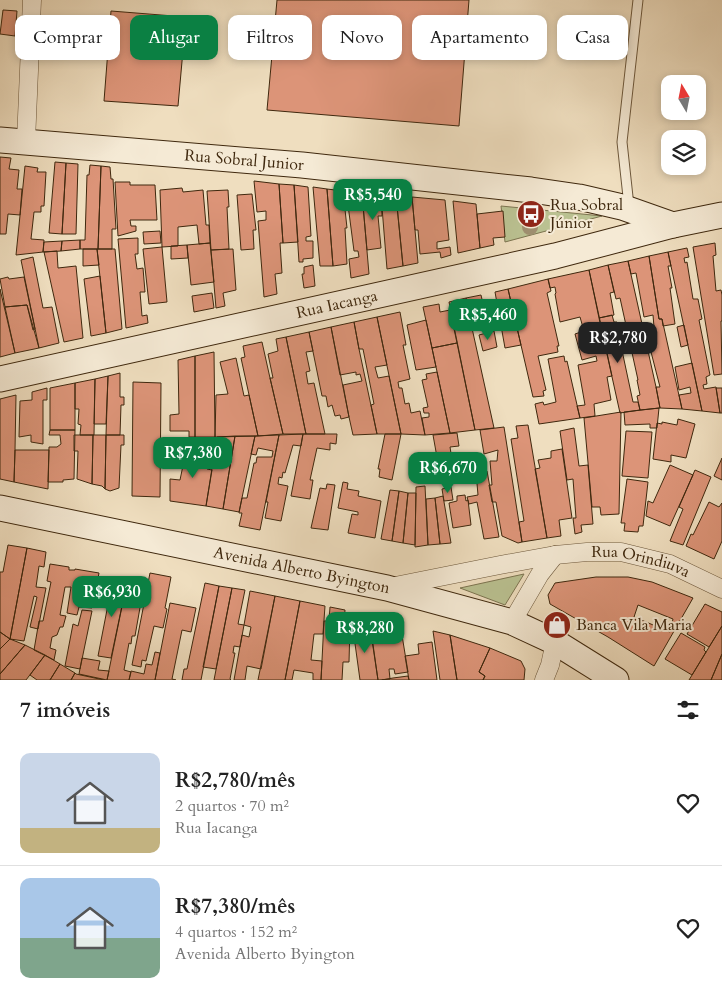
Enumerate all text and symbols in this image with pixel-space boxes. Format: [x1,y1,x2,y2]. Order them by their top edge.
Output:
chip: Comprar [15,15,120,60]
chip: Alugar [130,15,218,60]
chip: Filtros [228,15,312,60]
chip: Novo [322,15,402,60]
chip: Apartamento [412,15,547,60]
chip: Casa [557,15,628,60]
north arrow [661,75,706,120]
map controls [661,75,706,175]
button: layers [661,130,706,175]
street label: Rua Sobral Junior [184,144,305,176]
pin: R$5,540 [327,178,419,221]
text: R$5,540 [344,184,402,206]
place label: Rua Sobral Júnior [548,194,623,234]
bus stop icon: Rua Sobral Júnior [516,199,546,229]
street label: Rua Iacanga [294,285,380,324]
pin: R$5,460 [442,298,534,341]
text: R$5,460 [459,304,517,326]
pin: R$2,780 [572,322,664,364]
text: R$2,780 [589,327,647,349]
pin: R$7,380 [147,436,239,479]
text: R$7,380 [164,442,222,464]
pin: R$6,670 [402,452,494,494]
text: R$6,670 [419,457,477,479]
street label: Avenida Alberto Byington [211,541,392,599]
street label: Rua Orindiuva [591,541,694,583]
pin: R$6,930 [66,576,158,618]
text: R$6,930 [83,581,141,603]
shop icon: Banca Vila Maria [542,610,572,640]
pin: R$8,280 [319,612,411,654]
place label: Banca Vila Maria [576,614,692,636]
text: R$8,280 [336,617,394,639]
text: 7 imóveis [20,696,110,725]
icon: filters [674,696,702,724]
text: R$2,780/mês [175,766,295,795]
icon: home [60,773,120,833]
icon: heart [674,789,702,817]
text: 2 quartos · 70 m² [175,795,289,817]
text: Rua Iacanga [175,817,258,839]
text: R$7,380/mês [175,892,295,921]
icon: home [60,898,120,958]
icon: heart [674,914,702,942]
text: 4 quartos · 152 m² [175,921,297,943]
text: Avenida Alberto Byington [175,943,355,965]

